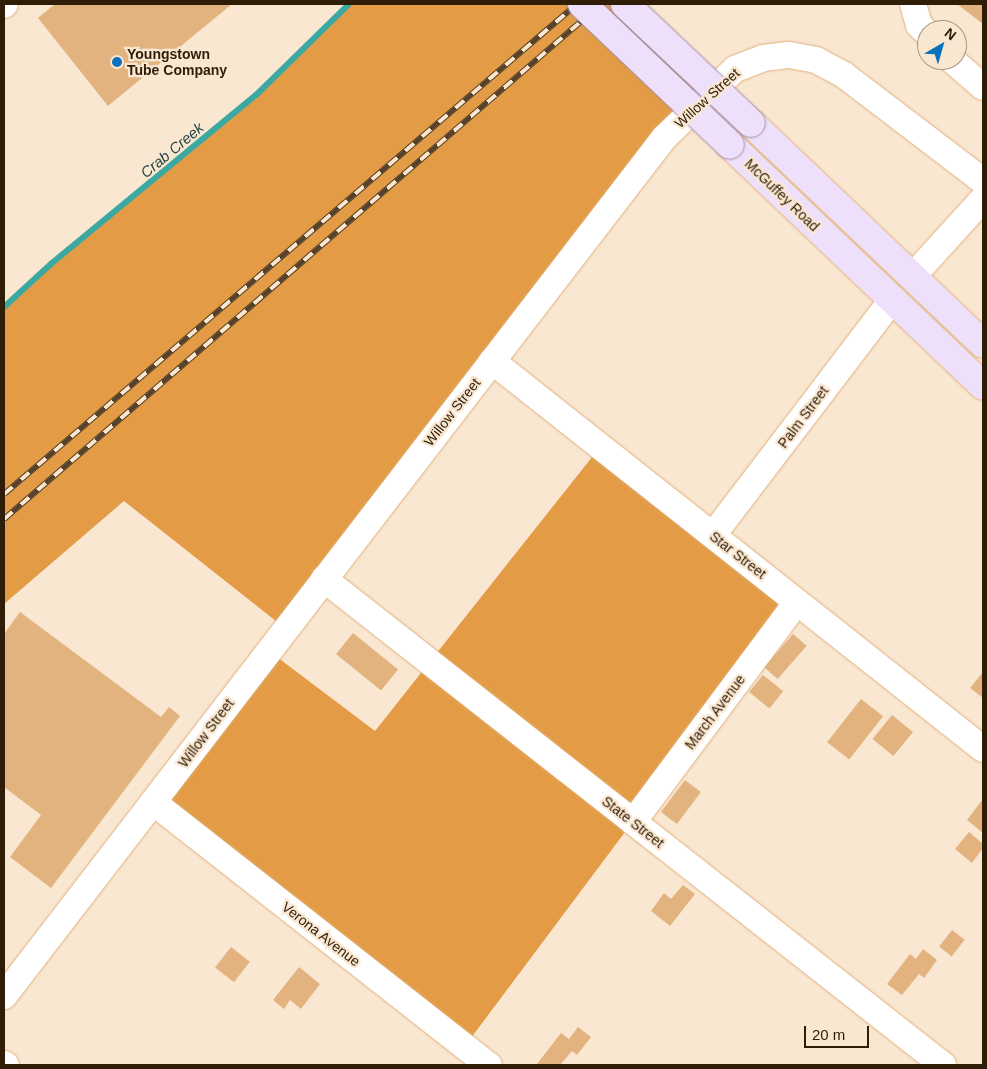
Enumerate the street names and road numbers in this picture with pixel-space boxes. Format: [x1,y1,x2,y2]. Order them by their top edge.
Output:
street label: Willow Street [671,64,743,132]
street label: McGuffey Road [741,155,823,235]
street label: Willow Street [420,375,484,449]
street label: Palm Street [774,383,832,451]
street label: Star Street [706,528,770,582]
street label: March Avenue [681,671,749,753]
street label: Willow Street [175,695,237,771]
street label: State Street [599,793,667,851]
street label: Verona Avenue [278,898,364,970]

